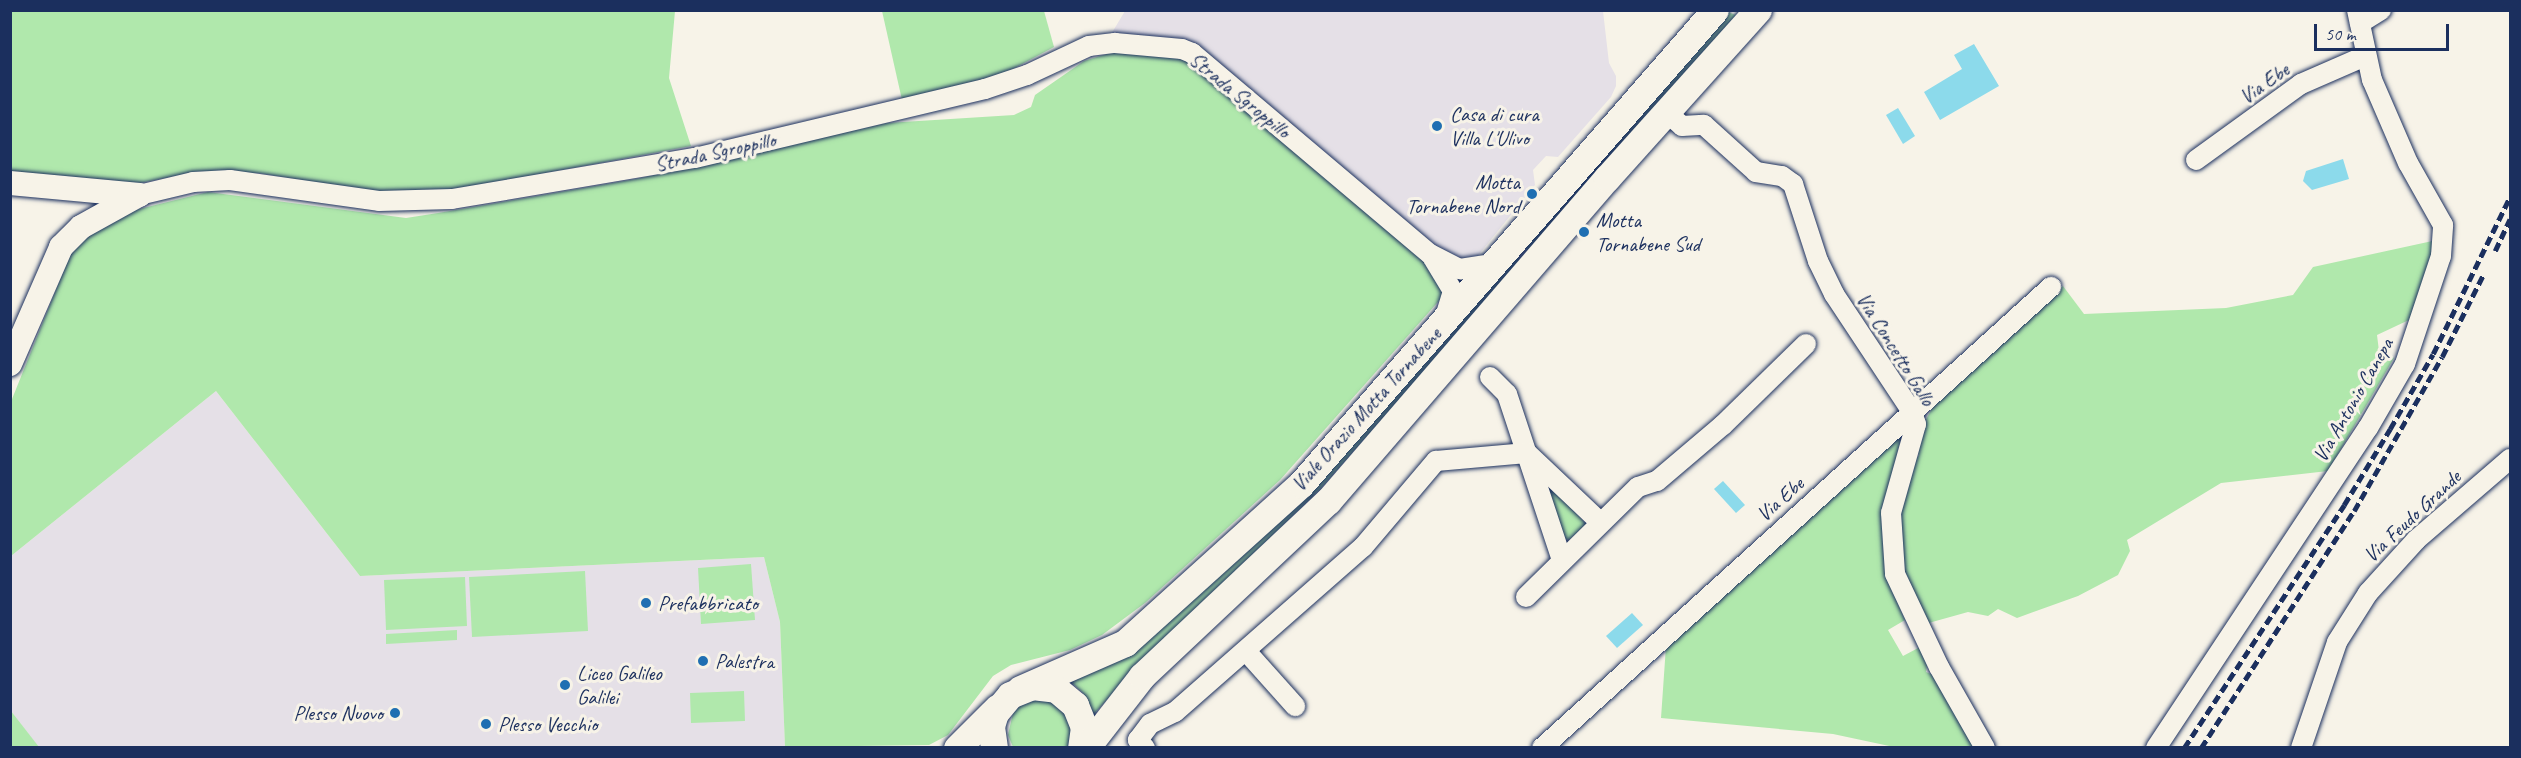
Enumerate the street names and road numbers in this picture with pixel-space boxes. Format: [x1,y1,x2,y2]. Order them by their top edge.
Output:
street label: Strada Sgroppillo [1184,47,1296,143]
street label: Via Ebe [2234,57,2294,109]
street label: Strada Sgroppillo [652,127,778,177]
street label: Via Concetto Gallo [1851,288,1941,410]
street label: Viale Orazio Motta Tornabene [1286,322,1446,496]
street label: Via Antonio Canepa [2307,333,2399,467]
street label: Via Feudo Grande [2358,465,2466,567]
street label: Via Ebe [1751,471,1809,527]

